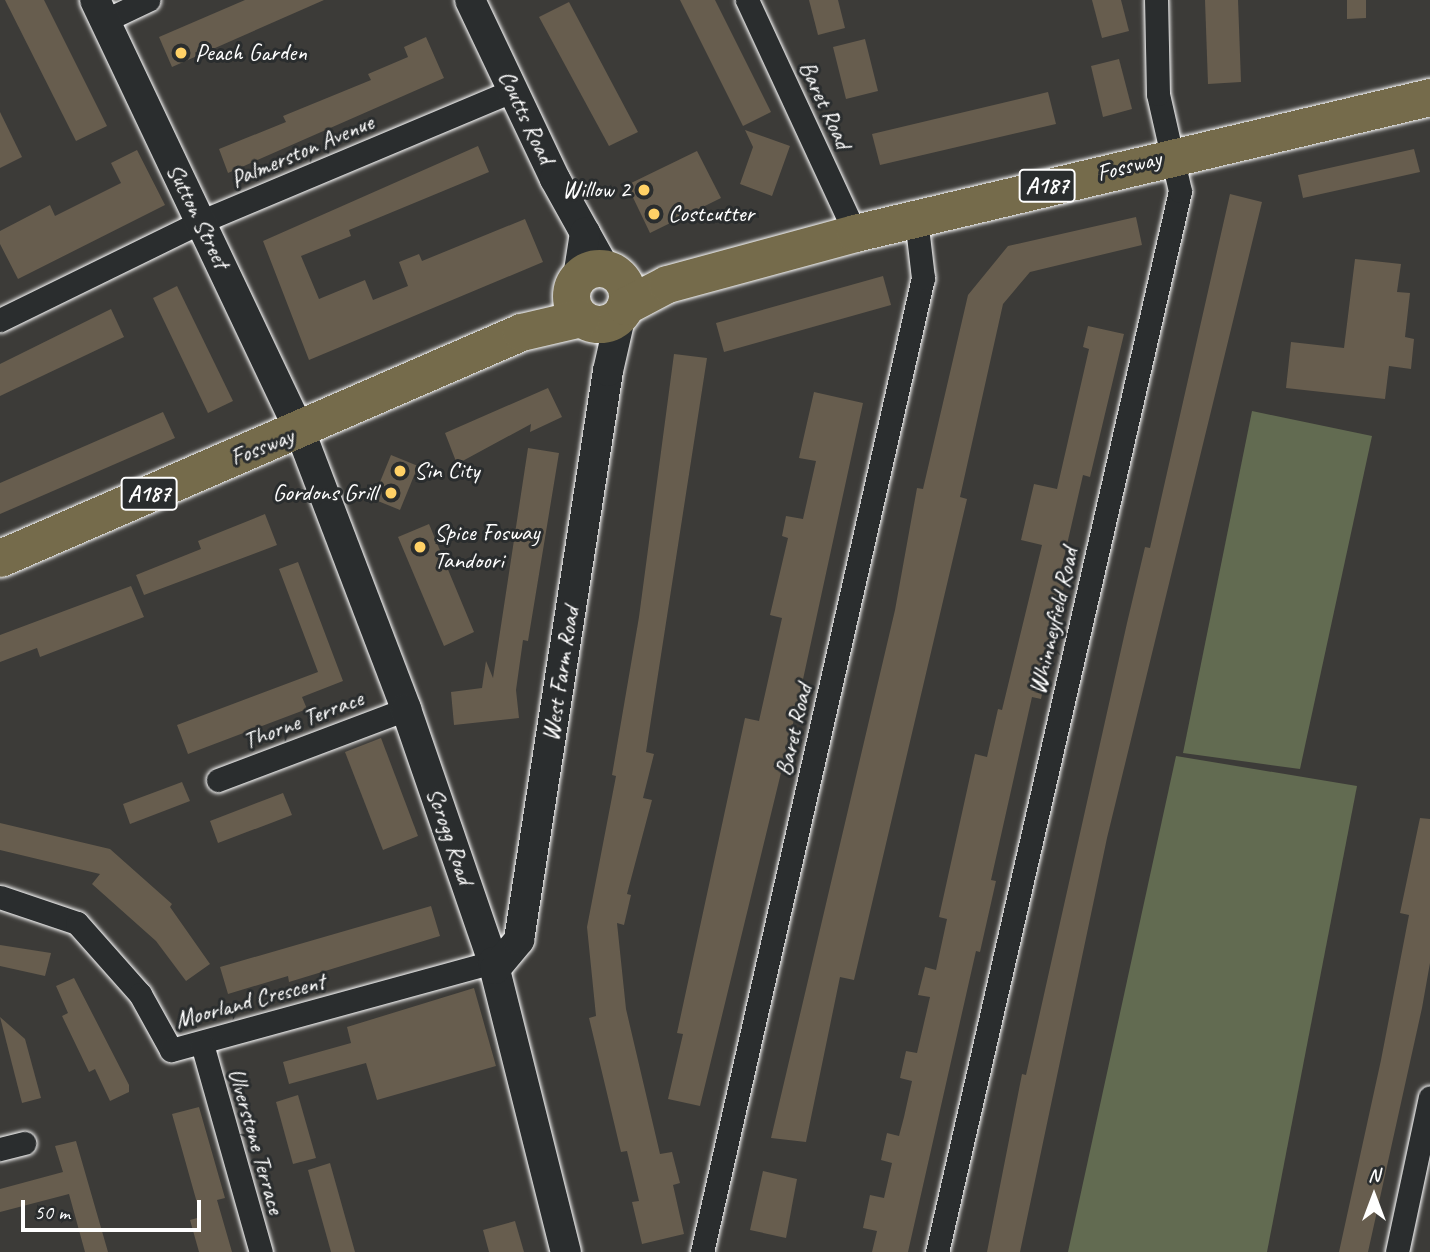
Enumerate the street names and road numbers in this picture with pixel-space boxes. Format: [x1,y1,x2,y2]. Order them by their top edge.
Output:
street label: Baret Road [792,57,858,153]
street label: Coutts Road [492,66,560,168]
street label: Palmerston Avenue [226,108,378,194]
street label: Fossway [1094,144,1164,188]
street label: Sutton Street [160,159,236,273]
road number: A187 [1017,167,1077,206]
street label: Fossway [226,421,298,473]
road number: A187 [119,474,179,514]
street label: Whinneyfield Road [1023,545,1085,697]
street label: West Farm Road [536,604,586,744]
street label: Baret Road [769,681,819,779]
street label: Thorne Terrace [240,684,366,756]
street label: Scrogg Road [420,784,480,888]
street label: Moorland Crescent [172,967,328,1035]
street label: Ulverstone Terrace [221,1065,291,1217]

